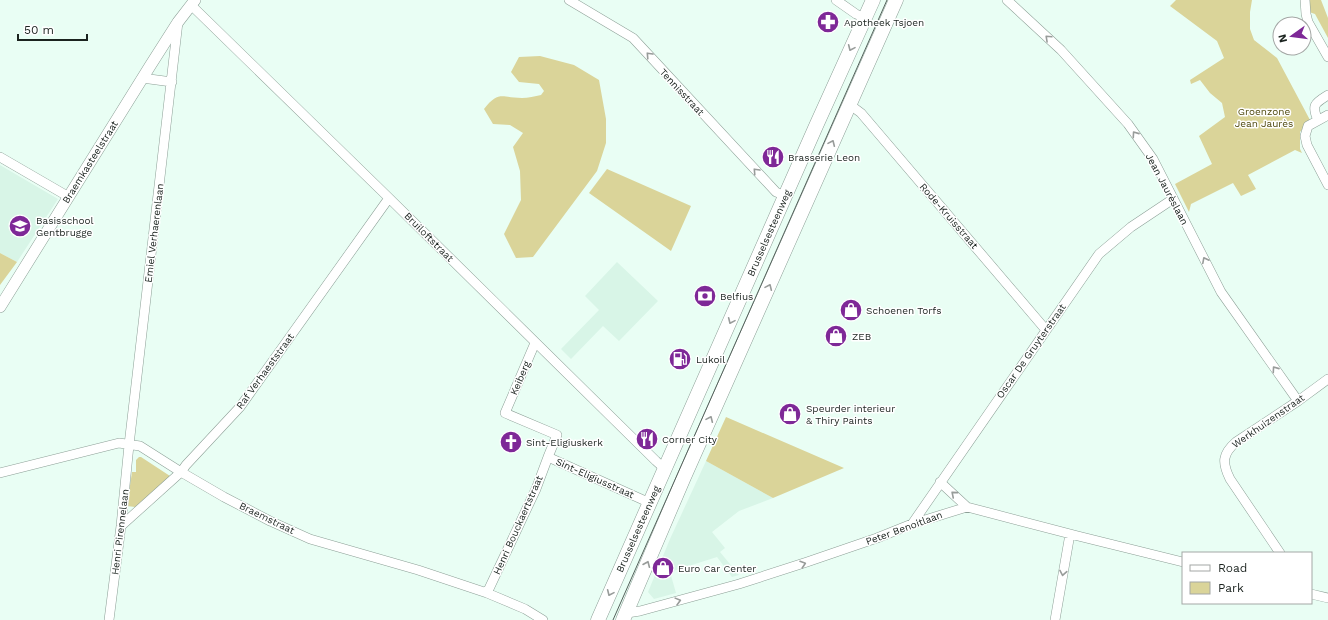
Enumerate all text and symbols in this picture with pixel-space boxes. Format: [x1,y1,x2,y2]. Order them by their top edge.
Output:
pharmacy icon: Apotheek Tsjoen [815,9,841,35]
scale bar [18,16,87,42]
north arrow [1272,16,1312,56]
place label: Apotheek Tsjoen [844,17,924,28]
text: 50 m [24,23,54,37]
text: N [1275,33,1290,44]
one-way arrow [1045,35,1053,43]
one-way arrow [848,44,856,52]
one-way arrow [646,53,653,60]
street label: Tennisstraat [658,66,707,118]
park label: Groenzone Jean Jaurès [1235,106,1293,129]
street label: Braemkasteelstraat [60,118,120,205]
one-way arrow [1133,132,1140,139]
one-way arrow [827,139,835,147]
restaurant icon: Brasserie Leon [760,144,786,170]
street label: Jean Jaurèslaan [1144,151,1190,227]
place label: Brasserie Leon [788,152,860,163]
one-way arrow [754,168,761,176]
street label: Rode-Kruisstraat [918,181,981,252]
street label: Emiel Verhaerenlaan [142,183,166,283]
street label: Brusselsesteenweg [745,187,793,278]
street label: Bruiloftstraat [402,210,456,264]
school or university icon: Basisschool Gentbrugge [7,213,33,239]
place label: Basisschool Gentbrugge [36,215,94,238]
one-way arrow [1202,257,1209,264]
bank icon: Belfius [692,283,718,309]
one-way arrow [764,284,772,292]
place label: Belfius [720,291,753,302]
shop icon: Schoenen Torfs [838,297,864,323]
street label: Oscar De Gruyterstraat [994,301,1068,400]
place label: Schoenen Torfs [866,305,941,316]
one-way arrow [728,316,736,324]
shop icon: ZEB [823,323,849,349]
street label: Raf Verhaeststraat [234,331,297,411]
place label: ZEB [852,331,871,342]
fuel station icon: Lukoil [667,346,693,372]
place label: Lukoil [696,354,725,365]
street label: Keiberg [508,359,532,397]
one-way arrow [1272,366,1280,373]
street label: Werkhuizenstraat [1230,391,1307,450]
shop icon: Speurder interieur & Thiry Paints [777,401,803,427]
place label: Speurder interieur & Thiry Paints [806,403,895,426]
one-way arrow [705,415,713,423]
restaurant icon: Corner City [634,426,660,452]
church icon: Sint-Eligiuskerk [498,429,524,455]
place label: Corner City [662,434,718,445]
place label: Sint-Eligiuskerk [526,437,603,448]
street label: Sint-Eligiusstraat [554,456,637,501]
street label: Henri Bouckaertstraat [491,473,545,576]
street label: Brusselsesteenweg [614,483,662,574]
street label: Henri Pirennelaan [109,488,131,576]
one-way arrow [951,492,959,499]
street label: Braemstraat [238,500,297,536]
street label: Peter Benoitlaan [864,509,944,547]
legend [1182,552,1312,604]
shop icon: Euro Car Center [650,555,676,581]
one-way arrow [643,560,651,567]
one-way arrow [799,560,806,569]
text: Road [1218,561,1247,575]
place label: Euro Car Center [678,563,756,574]
one-way arrow [1060,570,1068,576]
text: Park [1218,581,1244,595]
one-way arrow [607,589,615,597]
one-way arrow [675,597,681,605]

